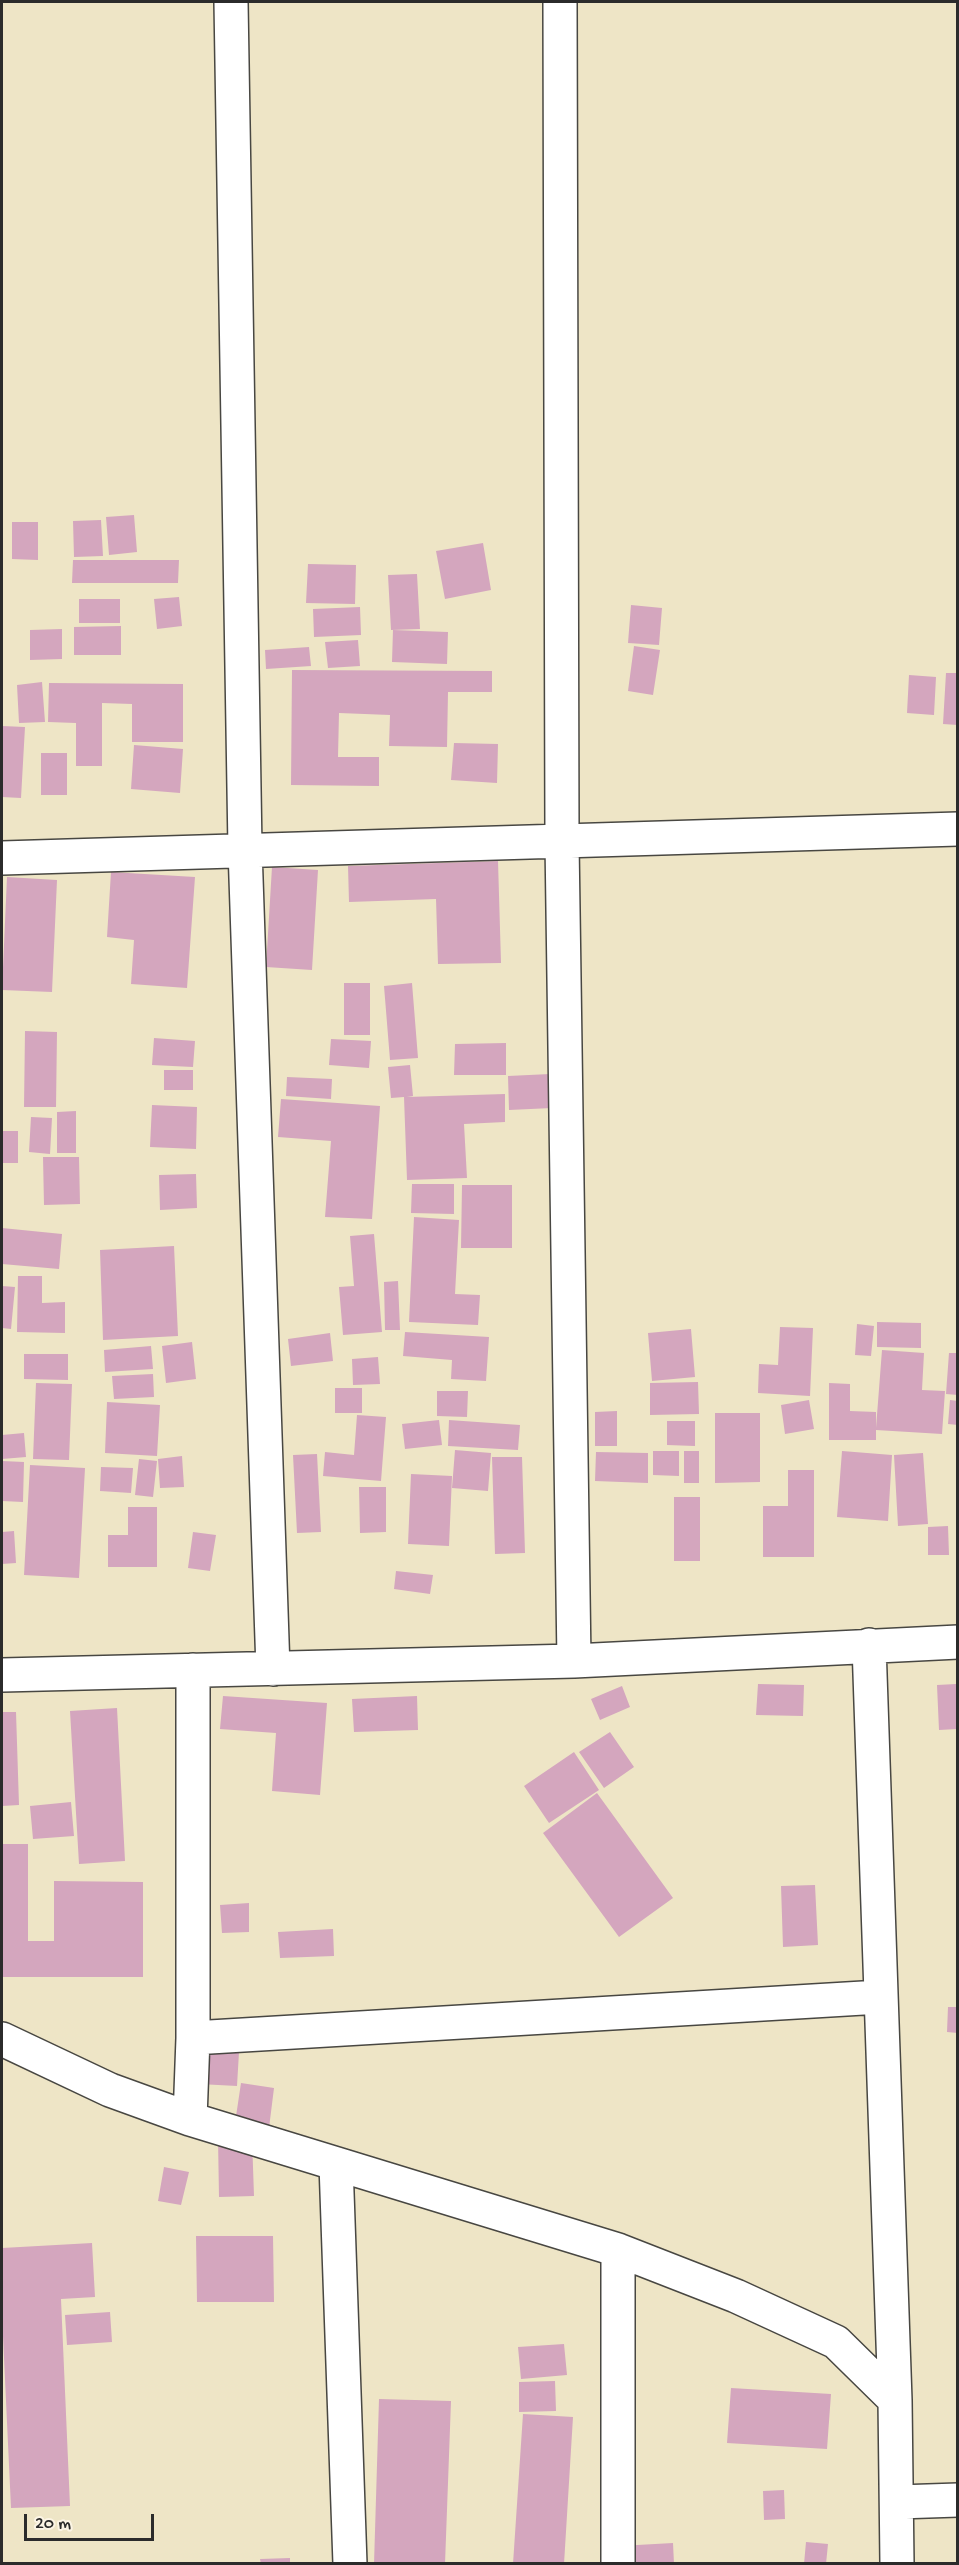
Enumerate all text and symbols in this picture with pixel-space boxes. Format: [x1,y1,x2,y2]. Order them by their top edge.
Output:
scale bar [27,2502,158,2540]
text: 20 m [35,2514,71,2535]

